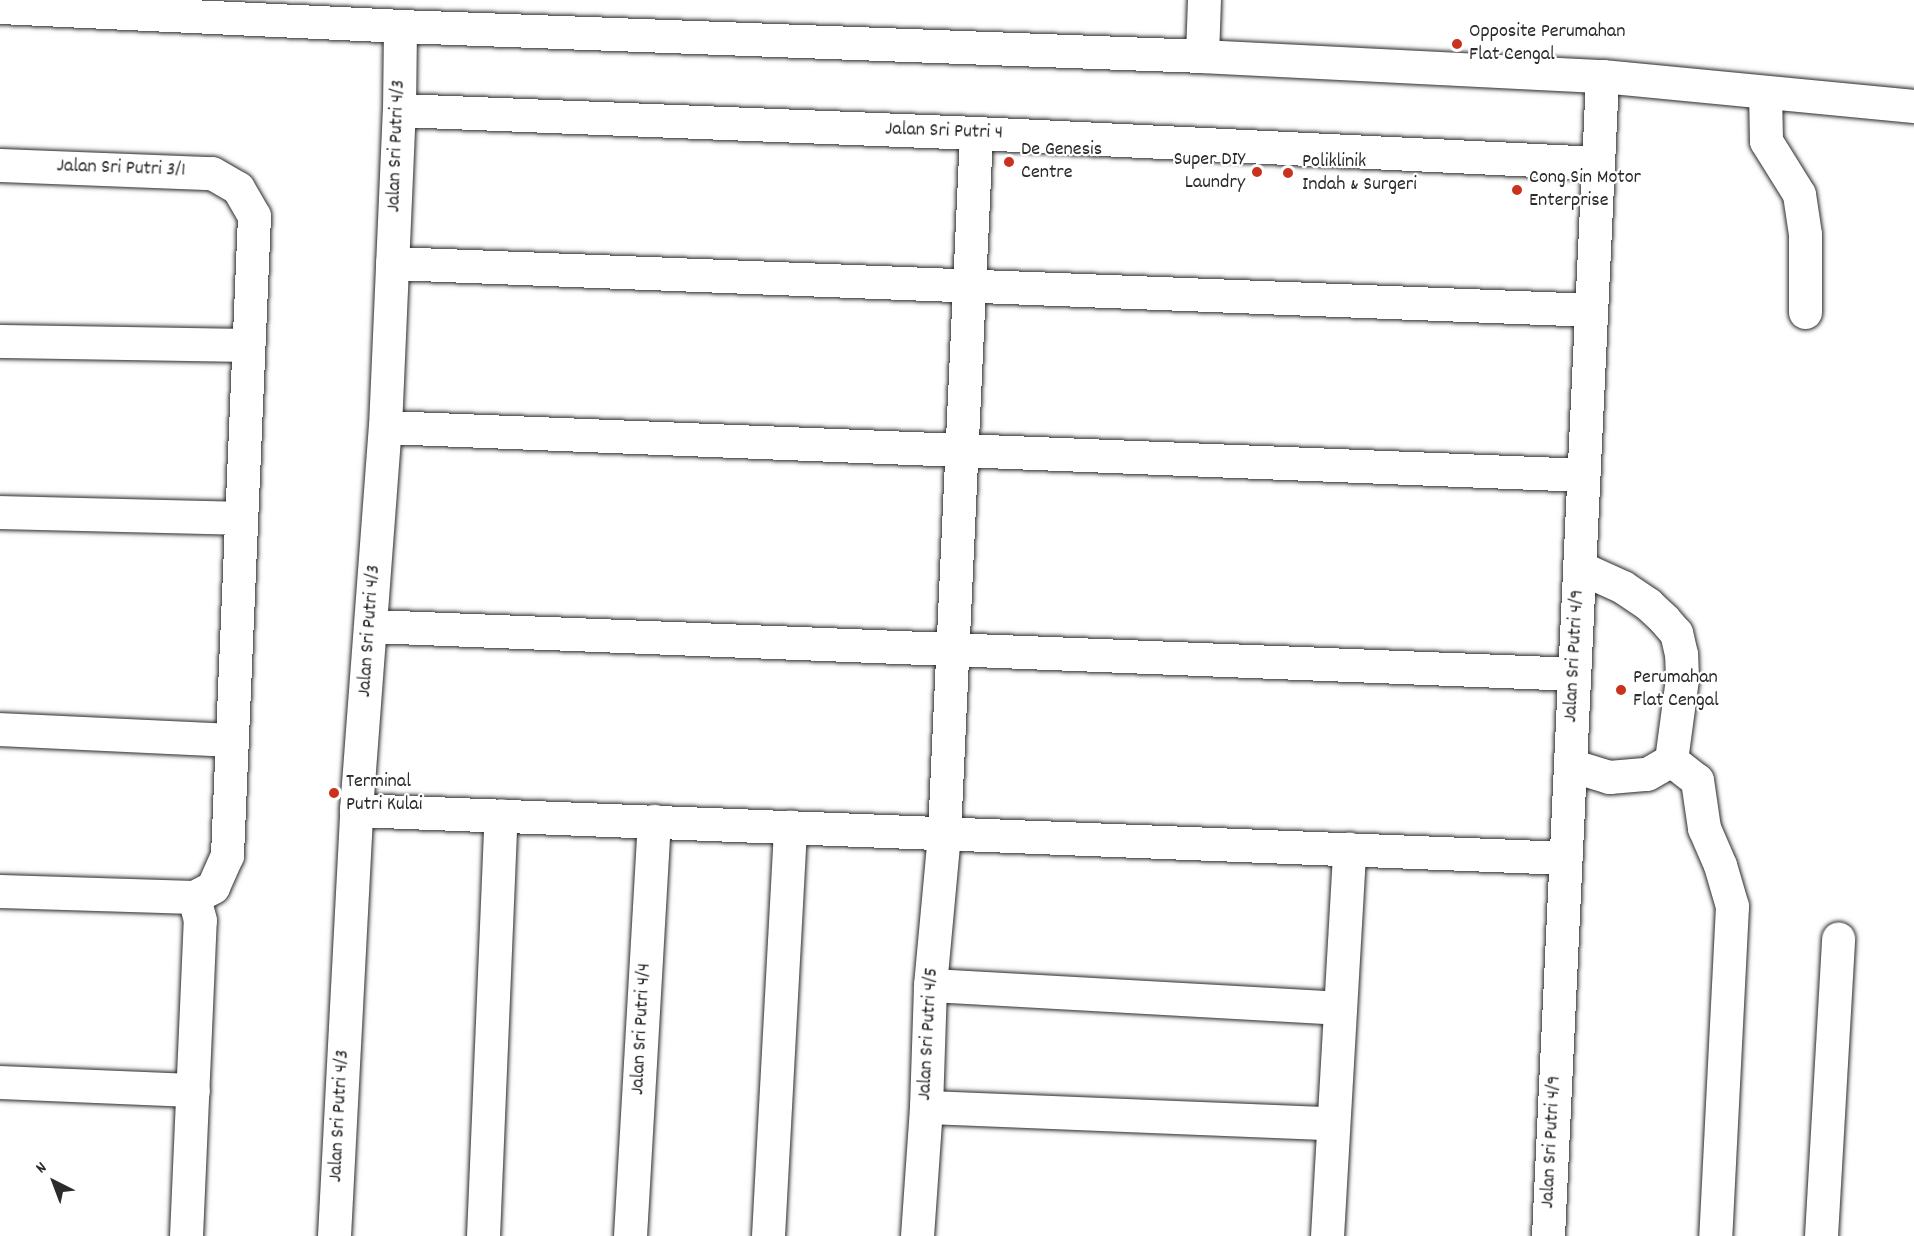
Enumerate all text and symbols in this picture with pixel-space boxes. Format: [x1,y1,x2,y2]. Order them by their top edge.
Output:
place label: Opposite Perumahan Flat Cengal [1469,20,1625,67]
marker: Opposite Perumahan Flat Cengal [1450,37,1464,51]
street label: Jalan Sri Putri 4/3 [383,79,411,213]
street label: Jalan Sri Putri 4 [885,118,1003,146]
place label: De Genesis Centre [1021,138,1102,185]
place label: Super DIY Laundry [1174,148,1245,195]
place label: Poliklinik Indah & Surgeri [1302,150,1417,197]
street label: Jalan Sri Putri 3/1 [56,155,186,183]
marker: De Genesis Centre [1002,155,1016,169]
marker: Poliklinik Indah & Surgeri [1279,164,1297,182]
marker: Super DIY Laundry [1250,165,1264,179]
place label: Cong Sin Motor Enterprise [1529,166,1641,213]
marker: Cong Sin Motor Enterprise [1510,183,1524,197]
street label: Jalan Sri Putri 4/3 [353,564,387,698]
street label: Jalan Sri Putri 4/9 [1560,589,1590,723]
place label: Perumahan Flat Cengal [1633,666,1719,713]
marker: Perumahan Flat Cengal [1614,683,1628,697]
place label: Terminal Putri Kulai [346,770,422,817]
marker: Terminal Putri Kulai [327,786,341,800]
street label: Jalan Sri Putri 4/4 [627,962,657,1096]
street label: Jalan Sri Putri 4/5 [914,967,944,1101]
street label: Jalan Sri Putri 4/3 [325,1049,355,1183]
street label: Jalan Sri Putri 4/9 [1537,1075,1567,1209]
north arrow [24,1152,84,1212]
text: N [31,1157,52,1179]

